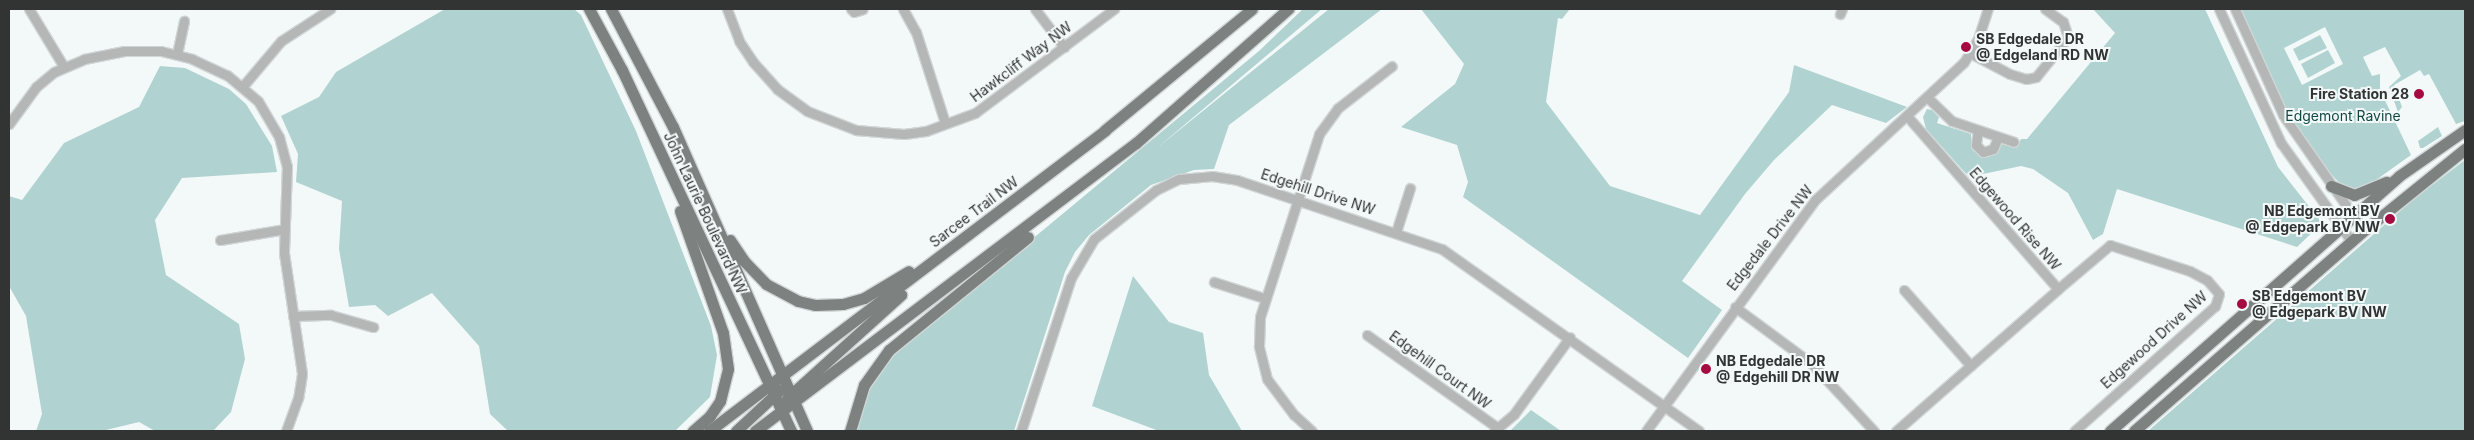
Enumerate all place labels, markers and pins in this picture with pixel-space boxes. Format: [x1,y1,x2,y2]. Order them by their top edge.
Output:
place label: SB Edgedale DR @ Edgeland RD NW [1976,31,2109,64]
marker: SB Edgedale DR @ Edgeland RD NW [1960,41,1972,53]
place label: Fire Station 28 [2310,86,2409,102]
marker: Fire Station 28 [2413,88,2425,100]
place label: NB Edgemont BV @ Edgepark BV NW [2245,203,2380,236]
marker: NB Edgemont BV @ Edgepark BV NW [2384,213,2396,225]
place label: SB Edgemont BV @ Edgepark BV NW [2252,288,2387,321]
marker: SB Edgemont BV @ Edgepark BV NW [2236,298,2248,310]
place label: NB Edgedale DR @ Edgehill DR NW [1716,353,1839,386]
marker: NB Edgedale DR @ Edgehill DR NW [1700,363,1712,375]

